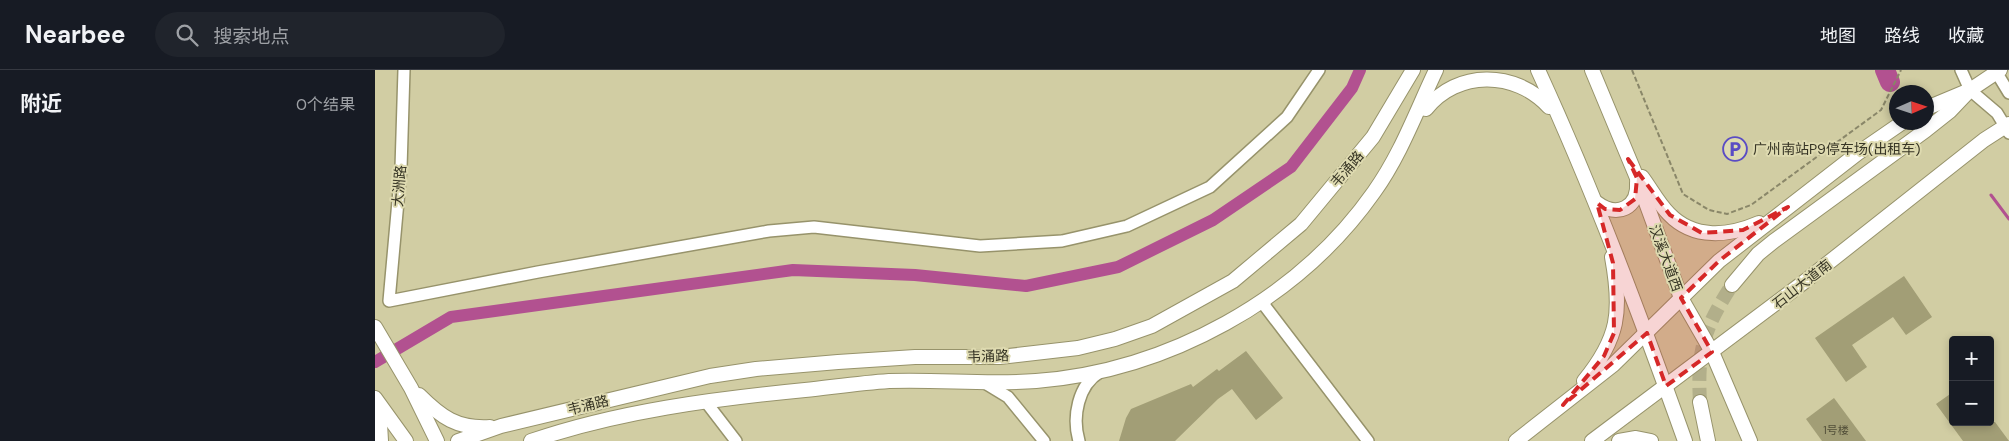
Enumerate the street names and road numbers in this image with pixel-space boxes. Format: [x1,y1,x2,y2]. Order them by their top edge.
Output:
street label: 韦涌路 [1327,147,1367,191]
street label: 大洲路 [388,164,410,208]
street label: 汉溪大道西 [1646,222,1686,294]
street label: 石山大道南 [1769,255,1835,313]
street label: 韦涌路 [967,346,1009,366]
street label: 韦涌路 [565,391,611,419]

